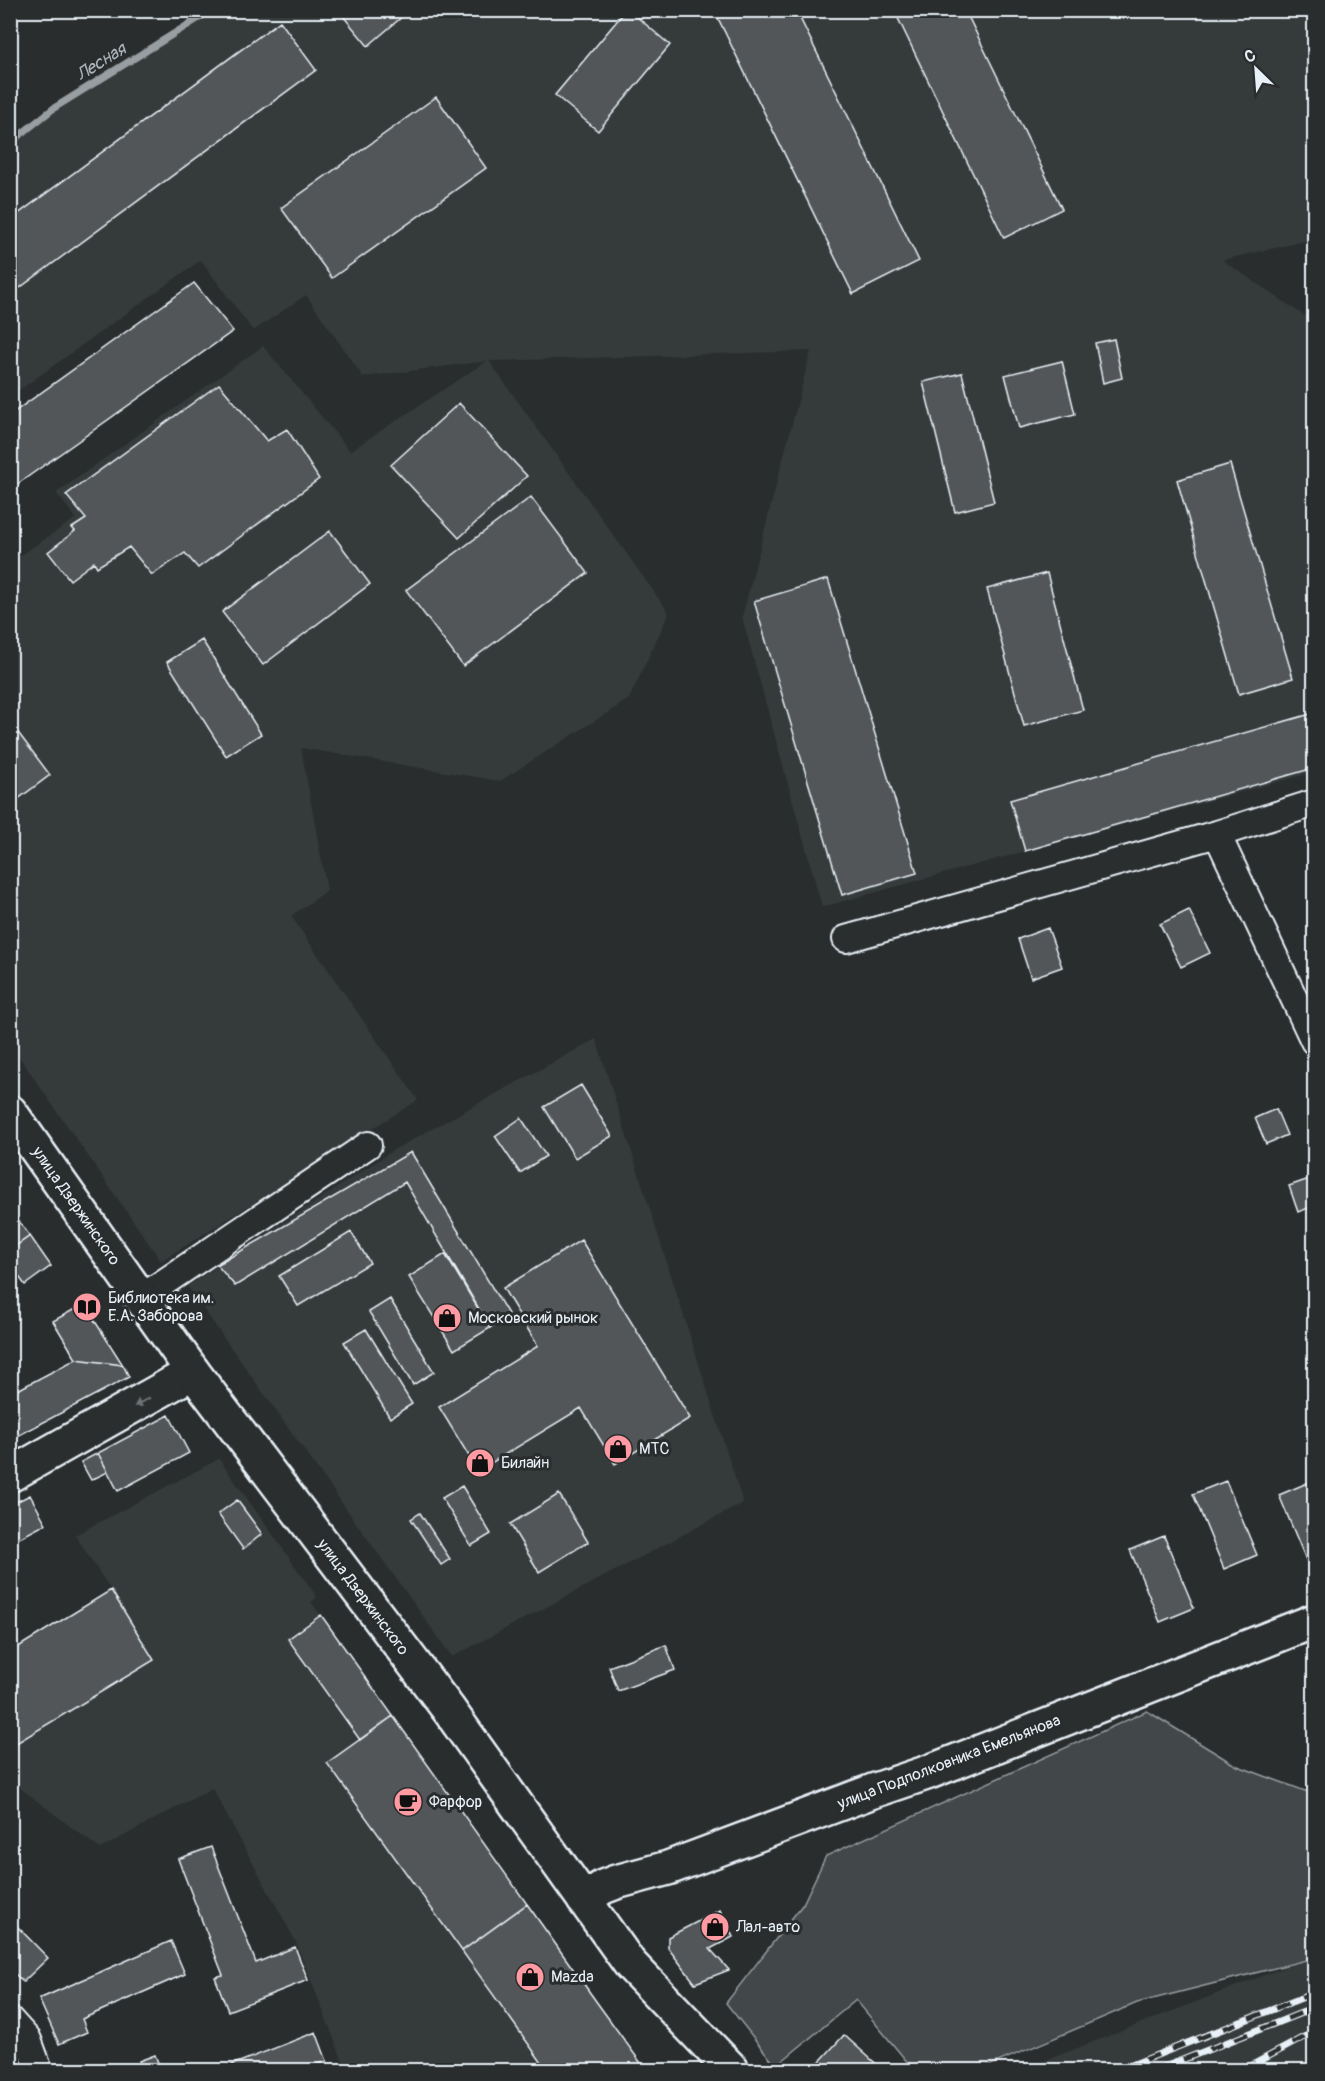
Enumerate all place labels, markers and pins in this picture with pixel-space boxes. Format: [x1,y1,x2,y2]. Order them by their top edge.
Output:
place label: Библиотека им. Е.А. Заборова [108,1288,214,1326]
library icon: Библиотека им. Е.А. Заборова [71,1291,103,1323]
shop icon: Московский рынок [431,1302,463,1334]
place label: Московский рынок [468,1308,598,1328]
shop icon: МТС [602,1433,634,1465]
place label: МТС [639,1439,669,1459]
shop icon: Билайн [464,1447,496,1479]
place label: Билайн [501,1453,549,1473]
cafe icon: Фарфор [392,1786,424,1818]
place label: Фарфор [429,1792,482,1812]
shop icon: Лал-авто [699,1911,731,1943]
place label: Лал-авто [735,1917,801,1937]
shop icon: Mazda [514,1961,546,1993]
place label: Mazda [551,1967,594,1987]

